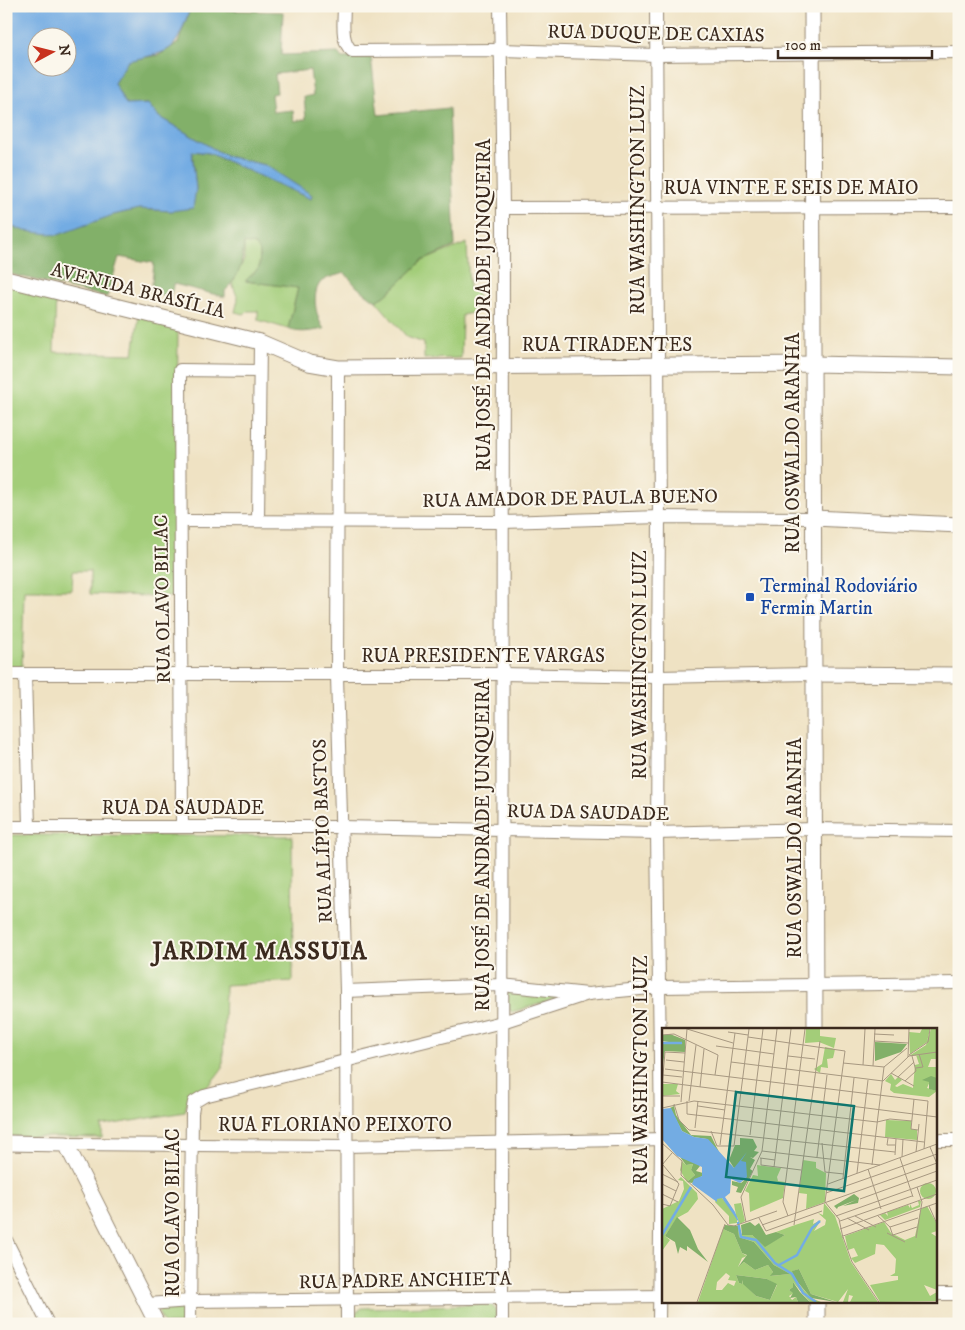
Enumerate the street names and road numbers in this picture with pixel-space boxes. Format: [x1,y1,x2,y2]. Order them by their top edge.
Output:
street label: RUA DUQUE DE CAXIAS [547,21,765,47]
street label: RUA WASHINGTON LUIZ [627,85,650,315]
street label: RUA JOSÉ DE ANDRADE JUNQUEIRA [472,138,496,471]
street label: RUA VINTE E SEIS DE MAIO [664,177,918,200]
street label: AVENIDA BRASÍLIA [49,256,229,324]
street label: RUA OSWALDO ARANHA [782,332,805,553]
street label: RUA TIRADENTES [522,334,692,357]
street label: RUA AMADOR DE PAULA BUENO [422,485,718,513]
street label: RUA OLAVO BILAC [150,514,176,684]
street label: RUA WASHINGTON LUIZ [629,550,652,780]
street label: RUA PRESIDENTE VARGAS [361,645,605,668]
street label: RUA JOSÉ DE ANDRADE JUNQUEIRA [471,678,495,1011]
street label: RUA OSWALDO ARANHA [784,737,807,958]
street label: RUA ALÍPIO BASTOS [306,738,338,924]
street label: RUA DA SAUDADE [102,797,264,820]
street label: RUA DA SAUDADE [506,800,670,826]
street label: RUA WASHINGTON LUIZ [630,955,653,1185]
street label: RUA FLORIANO PEIXOTO [218,1114,452,1137]
street label: RUA OLAVO BILAC [162,1128,185,1298]
street label: RUA PADRE ANCHIETA [298,1268,512,1294]

